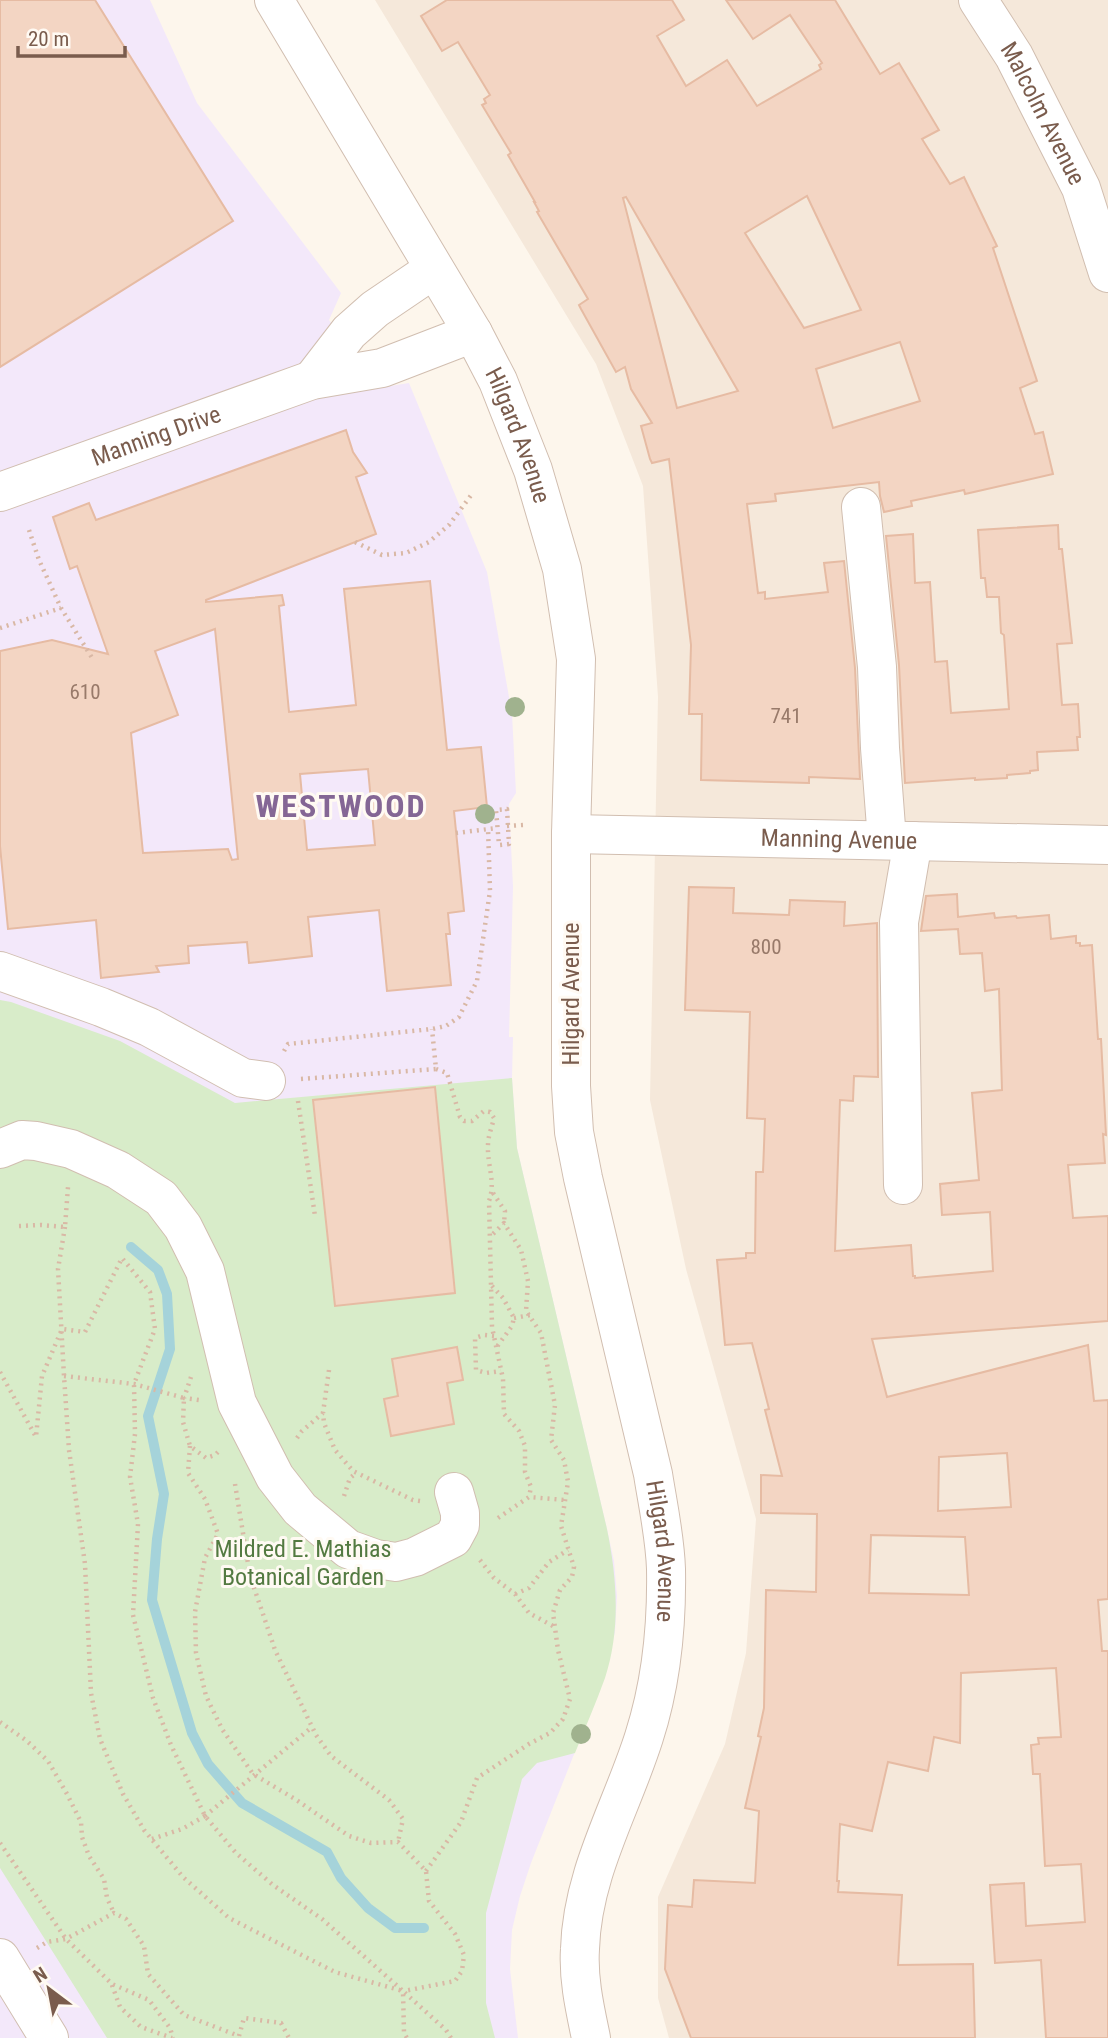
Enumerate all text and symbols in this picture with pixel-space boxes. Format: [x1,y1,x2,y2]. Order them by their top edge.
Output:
scale bar [18,14,124,58]
text: 20 m [28,27,69,51]
street label: Malcolm Avenue [995,37,1091,190]
street label: Hilgard Avenue [479,363,556,506]
street label: Manning Drive [88,400,225,472]
house number: 610 [69,680,101,704]
house number: 741 [770,704,802,728]
district label: WESTWOOD [255,787,427,825]
street label: Manning Avenue [760,824,917,855]
street label: Hilgard Avenue [557,923,585,1065]
house number: 800 [750,935,782,959]
street label: Hilgard Avenue [640,1478,680,1623]
park label: Mildred E. Mathias Botanical Garden [215,1535,391,1591]
north arrow [14,1954,84,2024]
text: N [29,1962,51,1988]

